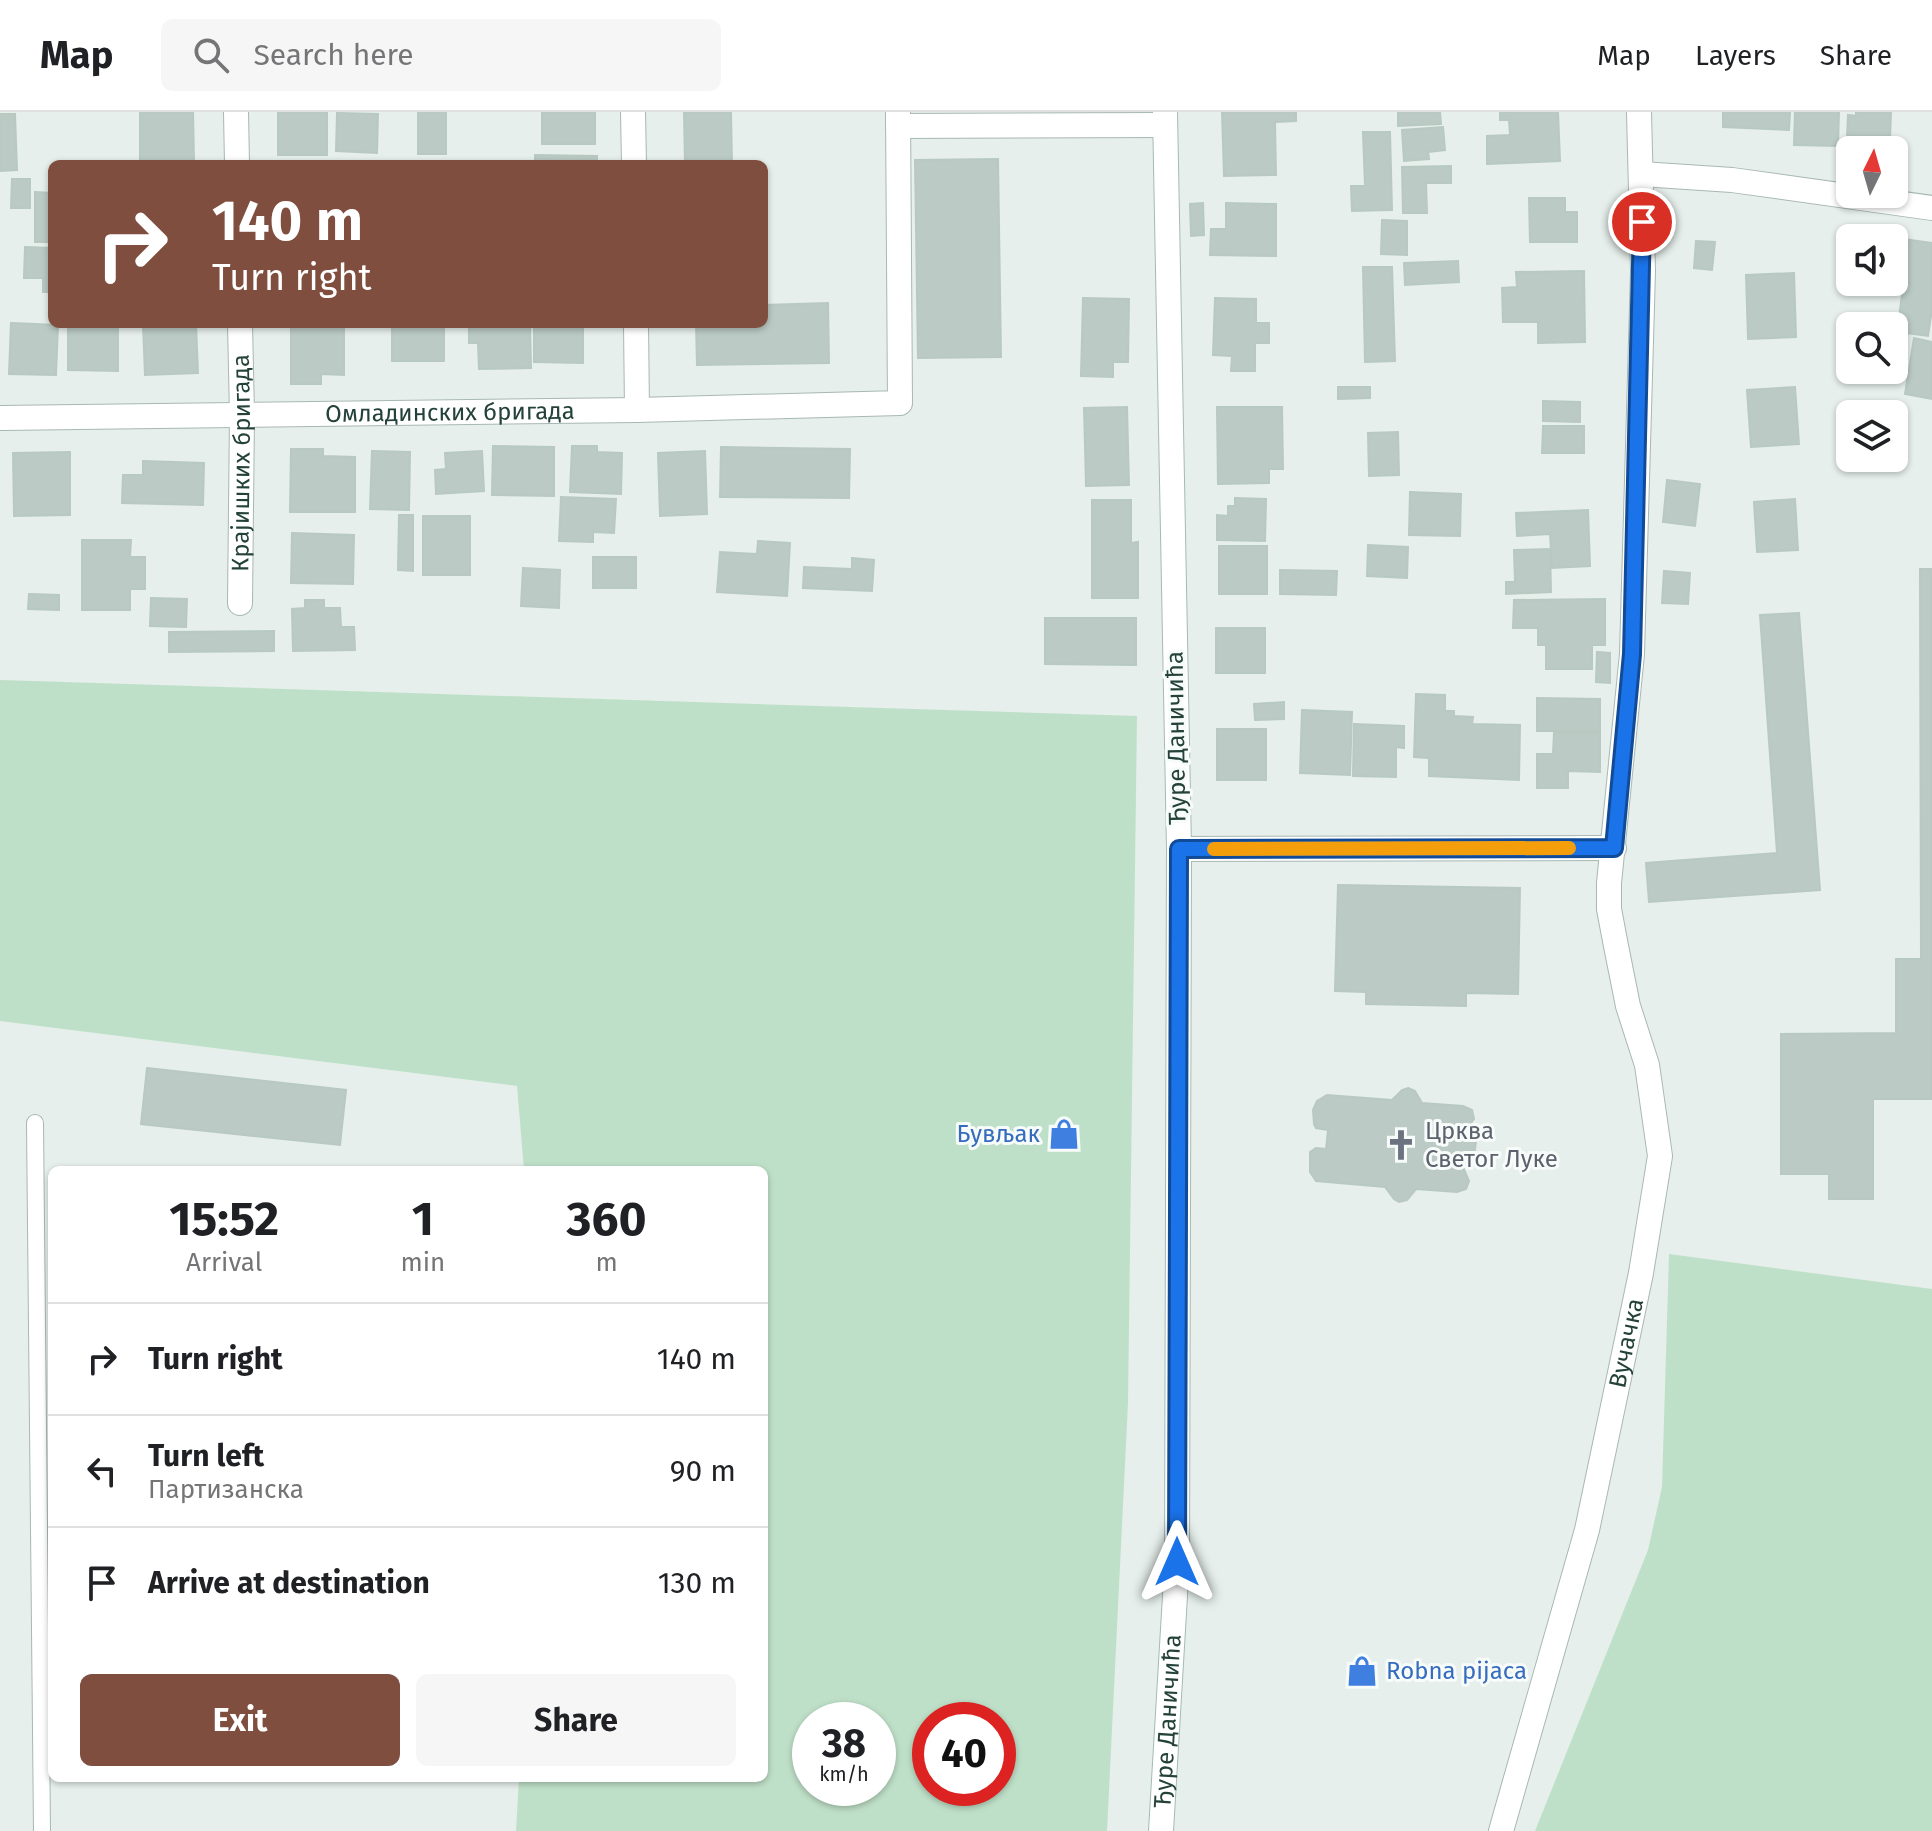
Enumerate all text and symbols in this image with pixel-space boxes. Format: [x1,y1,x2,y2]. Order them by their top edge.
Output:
search box [161,19,721,91]
text: Map [40,32,113,78]
icon: search [189,33,233,77]
text: Search here [253,37,414,73]
text: Map [1597,39,1651,72]
text: Layers [1695,39,1776,72]
text: Share [1820,39,1892,72]
north arrow [1836,136,1908,208]
map controls [1836,136,1908,472]
text: 140 m [212,188,363,255]
pin [1608,188,1676,256]
icon: right [80,192,184,296]
icon: arrive [1620,200,1664,244]
button: sound [1836,224,1908,296]
text: Turn right [212,256,372,300]
button: search [1836,312,1908,384]
street label: Крајишких бригада [226,354,256,572]
street label: Омладинских бригада [325,397,575,428]
button: layers [1836,400,1908,472]
street label: Ђуре Даничића [1160,651,1192,825]
shop icon: Бувљак [1047,1117,1081,1151]
place label: Црква Светог Луке [1425,1117,1558,1173]
place label: Бувљак [956,1120,1041,1148]
church icon: Црква Светог Луке [1384,1128,1418,1162]
text: 15:52 [169,1190,279,1248]
text: 1 [412,1190,434,1248]
text: 360 [567,1190,647,1248]
text: Arrival [186,1247,262,1278]
text: min [400,1247,445,1278]
text: m [595,1247,618,1278]
street label: Вучачка [1603,1296,1649,1391]
icon: right [80,1337,124,1381]
text: Turn right [148,1341,283,1377]
text: 140 m [657,1341,736,1377]
text: Turn left [148,1438,264,1474]
icon: left [80,1449,124,1493]
text: 90 m [670,1453,736,1489]
text: Партизанска [148,1474,304,1505]
position arrow [1135,1520,1219,1604]
icon: arrive [80,1561,124,1605]
text: Arrive at destination [148,1565,430,1601]
text: 130 m [658,1565,736,1601]
street label: Ђуре Даничића [1148,1633,1187,1809]
shop icon: Robna pijaca [1345,1654,1379,1688]
place label: Robna pijaca [1386,1657,1527,1685]
button: Exit [80,1674,400,1766]
button: Share [416,1674,736,1766]
speed limit sign: 40 [912,1702,1016,1806]
text: 38 [822,1720,866,1768]
text: km/h [819,1762,869,1786]

